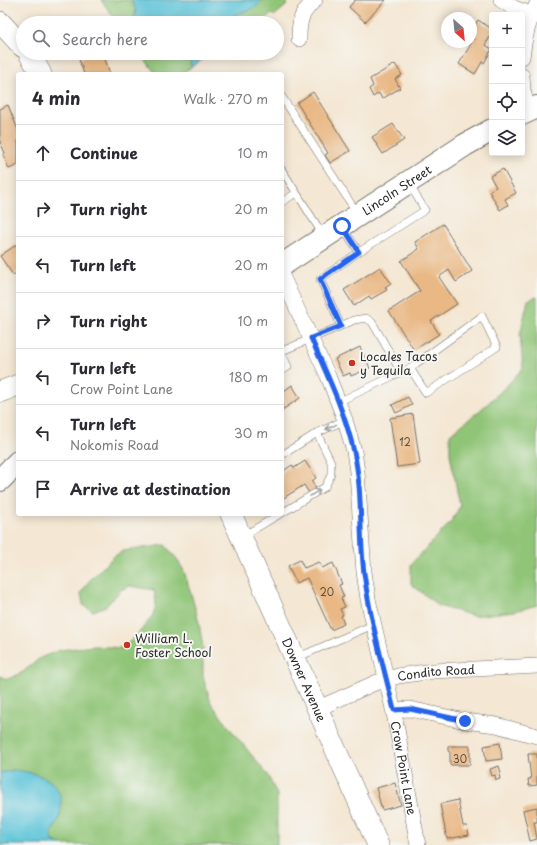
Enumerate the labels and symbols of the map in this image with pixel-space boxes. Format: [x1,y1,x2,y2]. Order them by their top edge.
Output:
north arrow [441,12,477,48]
street label: Lincoln Street [358,160,435,219]
route start [333,217,351,235]
place label: Locales Tacos y Tequila [360,347,438,379]
marker: Locales Tacos y Tequila [347,358,357,368]
one-way arrow [325,424,337,431]
house number: 12 [399,434,411,449]
one-way arrow [309,488,321,496]
house number: 20 [320,584,334,599]
place label: William L. Foster School [135,629,212,661]
street label: Downer Avenue [278,634,331,725]
marker: William L. Foster School [122,640,132,650]
street label: Condito Road [396,660,475,685]
route end [456,712,474,730]
street label: Crow Point Lane [387,719,421,817]
house number: 30 [453,751,467,766]

